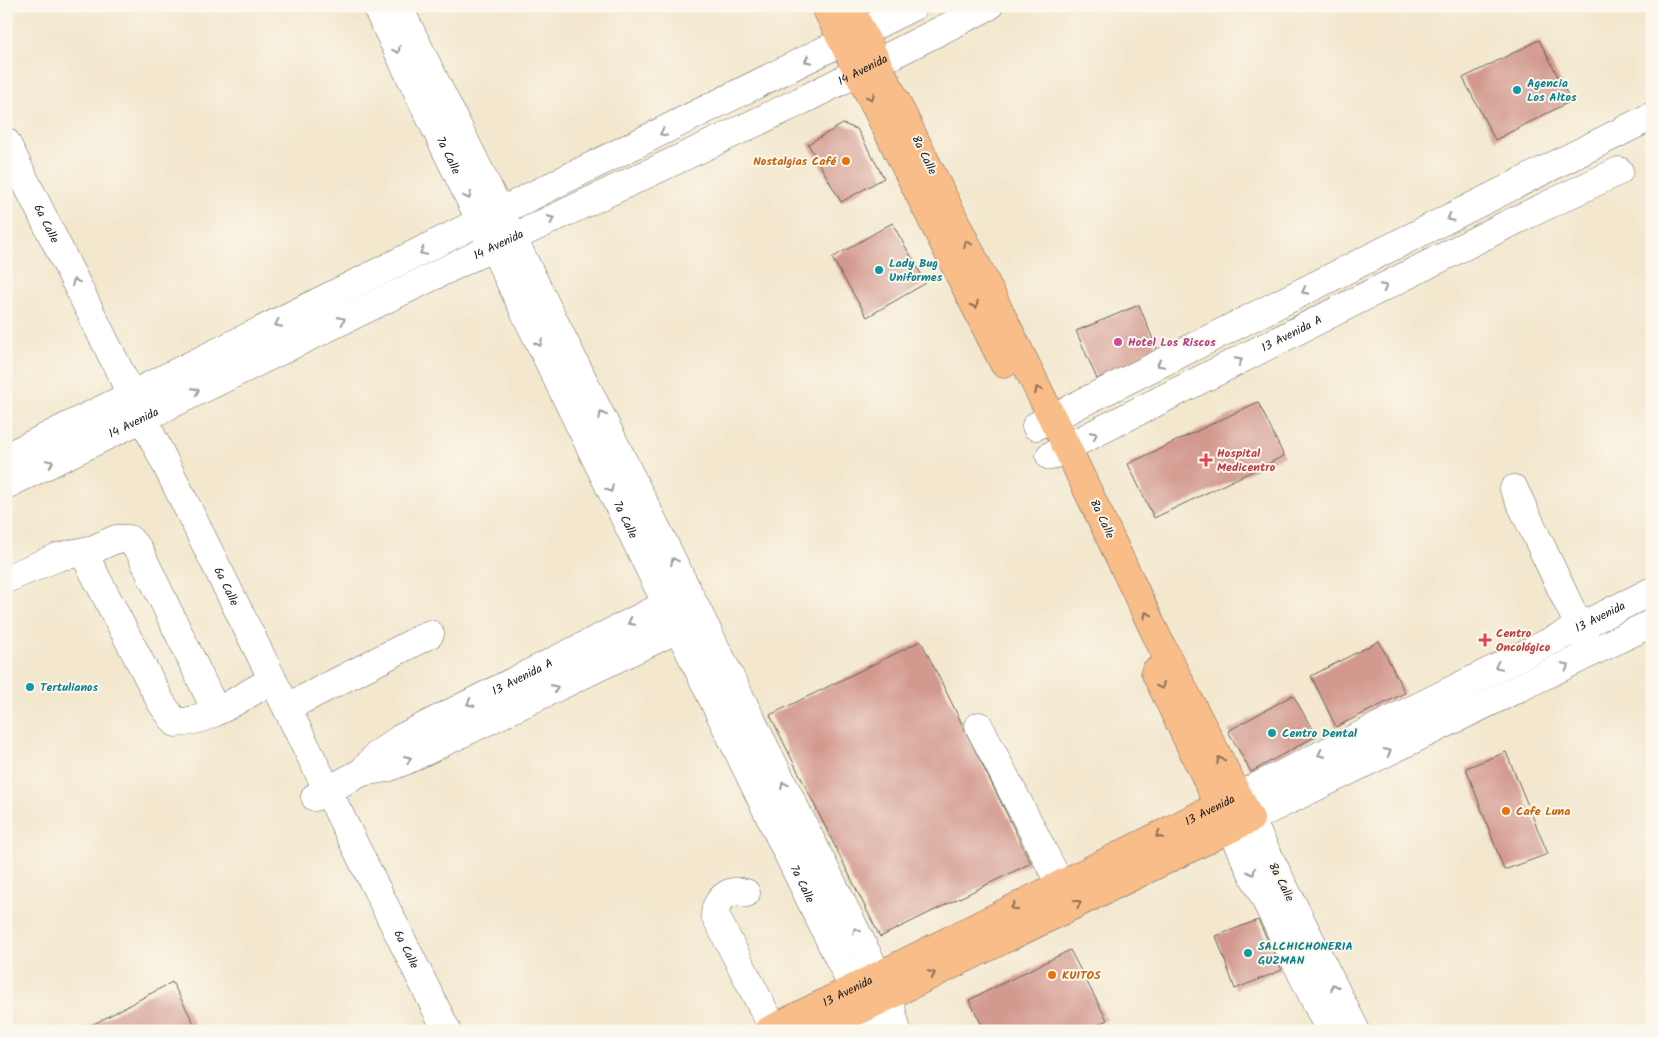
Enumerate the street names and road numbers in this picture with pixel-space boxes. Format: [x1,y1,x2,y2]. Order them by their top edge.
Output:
street label: 14 Avenida [834,49,891,90]
street label: 8a Calle [906,132,942,178]
street label: 7a Calle [431,133,466,178]
street label: 6a Calle [29,201,64,247]
street label: 14 Avenida [470,224,527,265]
street label: 13 Avenida A [1258,310,1326,357]
street label: 14 Avenida [105,402,162,443]
street label: 8a Calle [1085,496,1120,542]
street label: 7a Calle [608,497,643,542]
street label: 6a Calle [209,564,244,610]
street label: 13 Avenida [1572,596,1629,637]
street label: 13 Avenida A [489,653,556,700]
street label: 13 Avenida [1181,789,1239,831]
street label: 8a Calle [1263,859,1299,905]
street label: 7a Calle [785,862,820,907]
street label: 6a Calle [389,926,424,972]
street label: 13 Avenida [819,970,876,1012]

